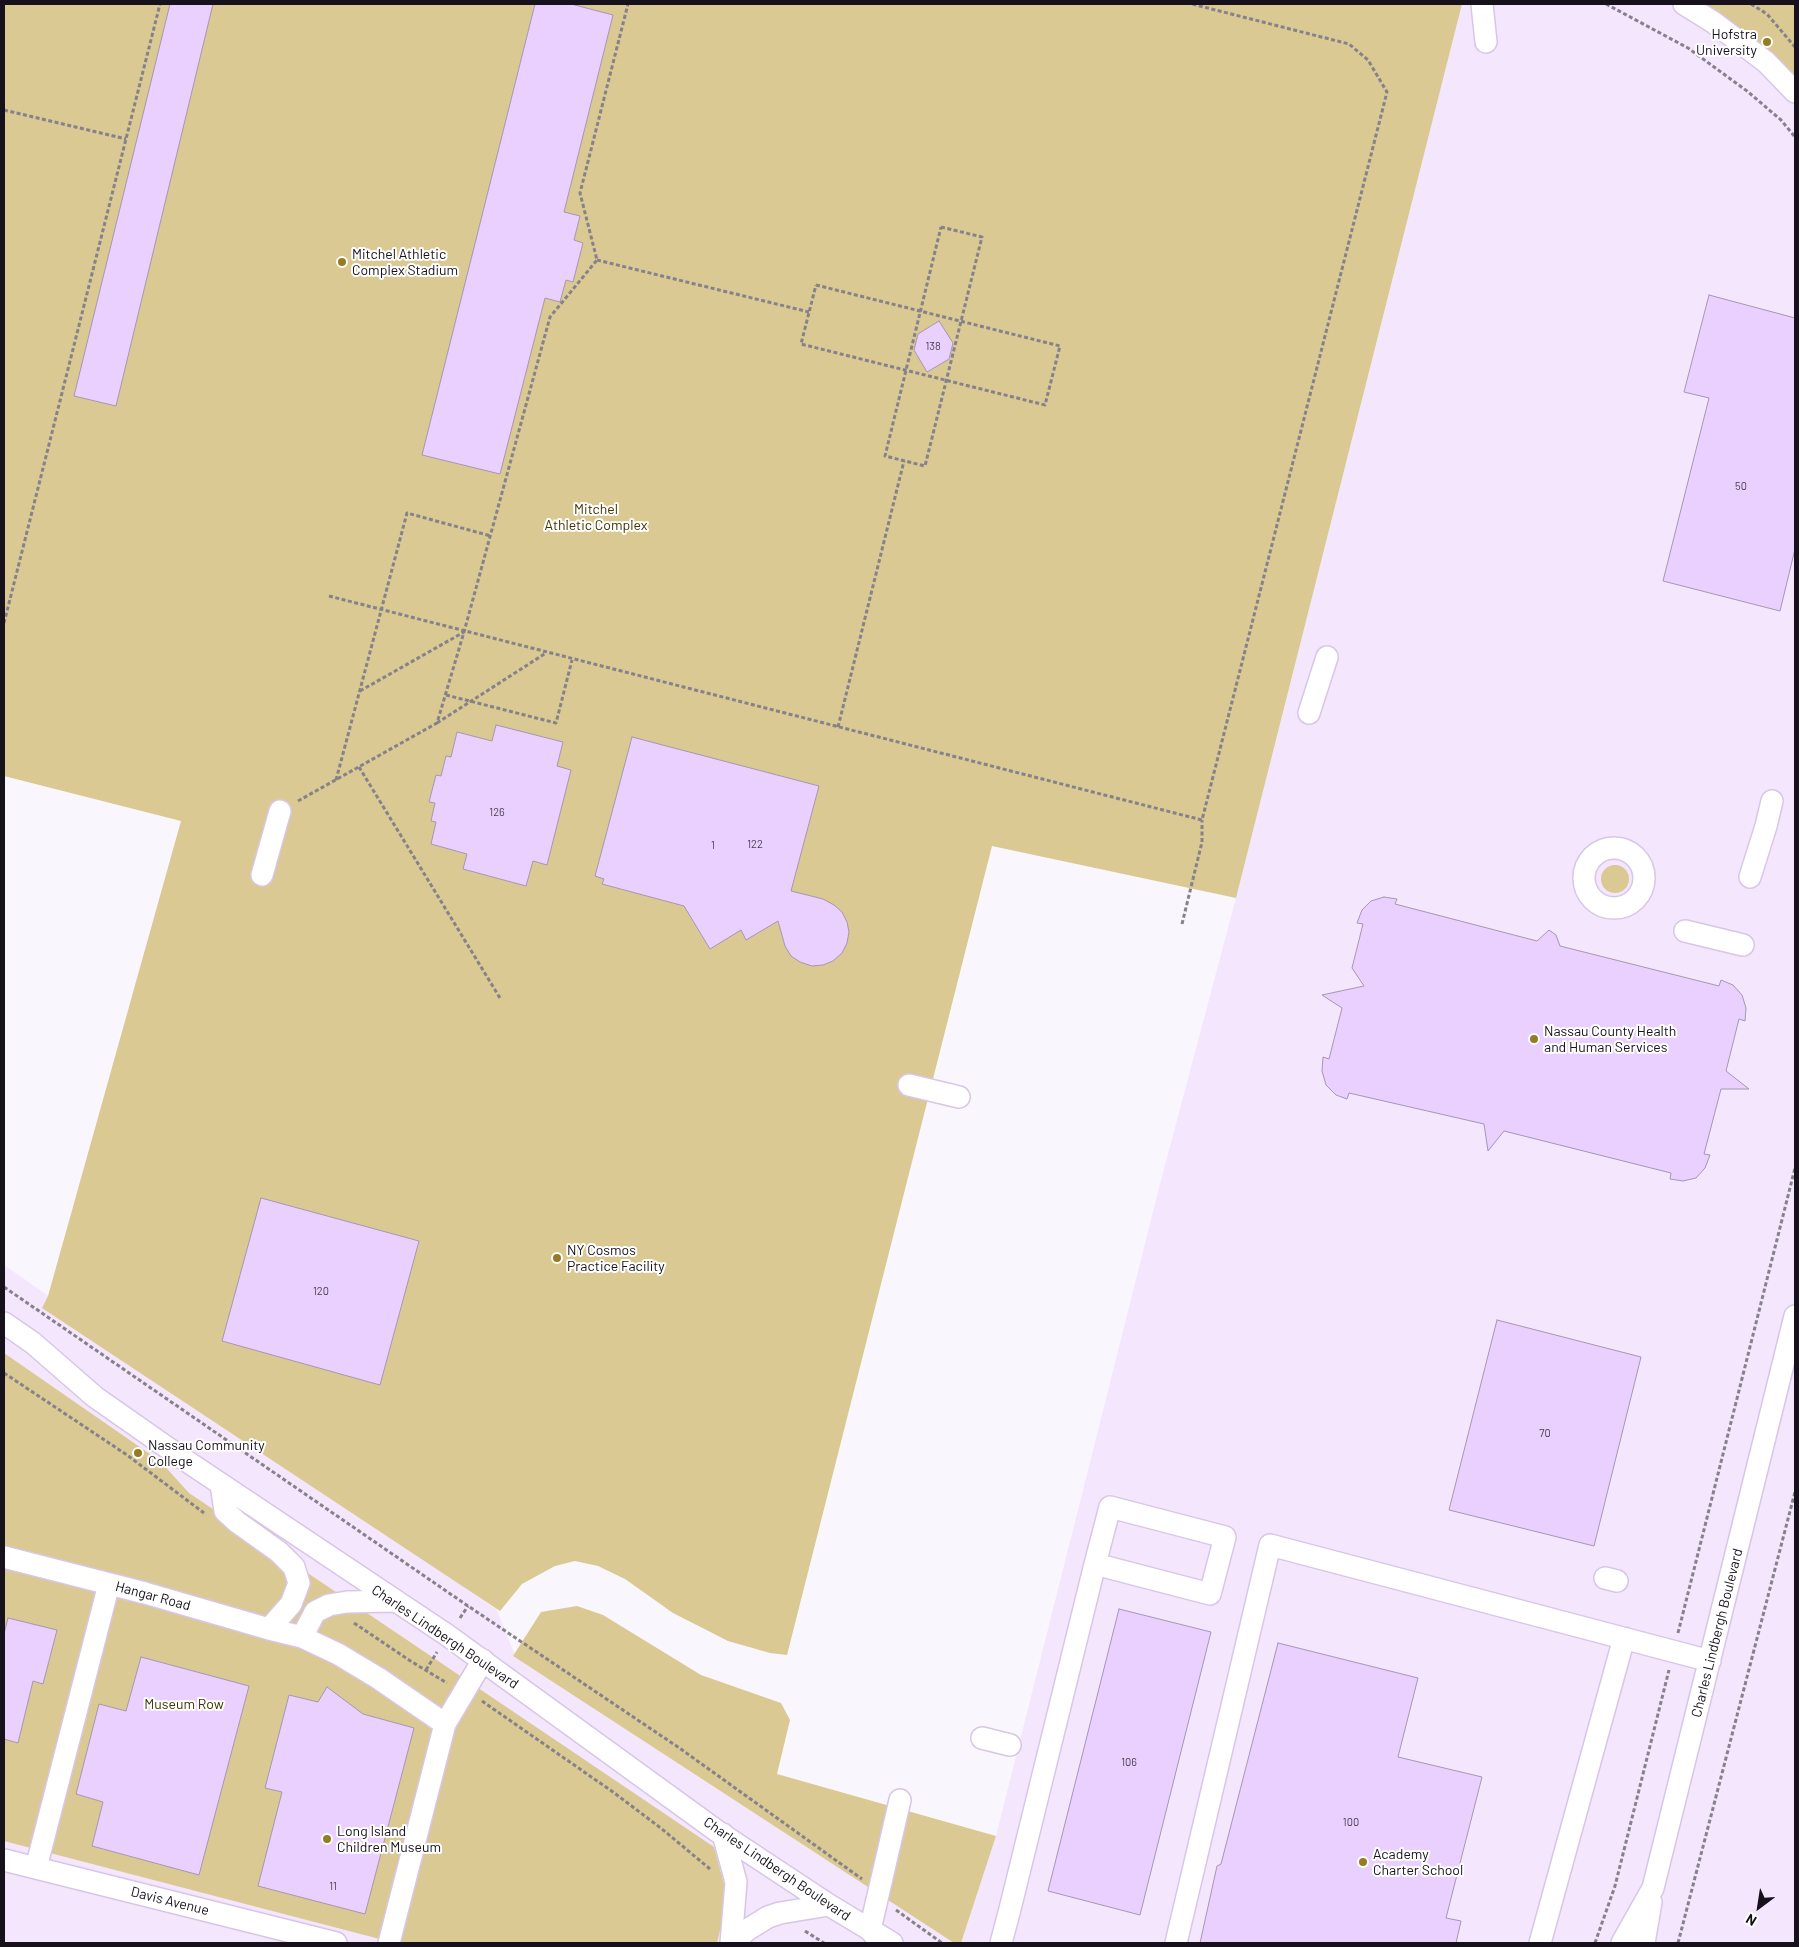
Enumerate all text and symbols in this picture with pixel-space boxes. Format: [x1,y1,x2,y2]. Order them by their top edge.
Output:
place label: Hofstra University [1696,26,1757,58]
marker: Hofstra University [1761,36,1773,48]
place label: Mitchel Athletic Complex Stadium [352,246,458,278]
marker: Mitchel Athletic Complex Stadium [336,256,348,268]
house number: 138 [925,339,941,353]
house number: 50 [1735,479,1747,493]
park label: Mitchel Athletic Complex [545,501,647,534]
house number: 126 [489,805,505,819]
house number: 122 [747,837,763,851]
house number: 1 [711,838,715,852]
place label: Nassau County Health and Human Services [1544,1023,1676,1056]
marker: Nassau County Health and Human Services [1528,1033,1540,1045]
place label: NY Cosmos Practice Facility [567,1242,665,1274]
marker: NY Cosmos Practice Facility [551,1252,563,1264]
house number: 120 [313,1284,329,1298]
house number: 70 [1539,1426,1551,1440]
place label: Nassau Community College [148,1437,265,1470]
marker: Nassau Community College [132,1447,144,1459]
street label: Charles Lindbergh Boulevard [1688,1547,1746,1719]
street label: Hangar Road [113,1578,193,1614]
street label: Charles Lindbergh Boulevard [368,1582,522,1692]
park label: Museum Row [144,1696,224,1712]
house number: 106 [1121,1755,1137,1769]
street label: Charles Lindbergh Boulevard [700,1814,854,1924]
house number: 100 [1343,1815,1359,1829]
place label: Long Island Children Museum [337,1823,441,1855]
marker: Long Island Children Museum [321,1833,333,1845]
place label: Academy Charter School [1373,1846,1463,1878]
marker: Academy Charter School [1357,1856,1369,1868]
house number: 11 [329,1879,337,1893]
north arrow [1734,1882,1784,1932]
street label: Davis Avenue [129,1883,211,1919]
text: N [1743,1911,1759,1930]

